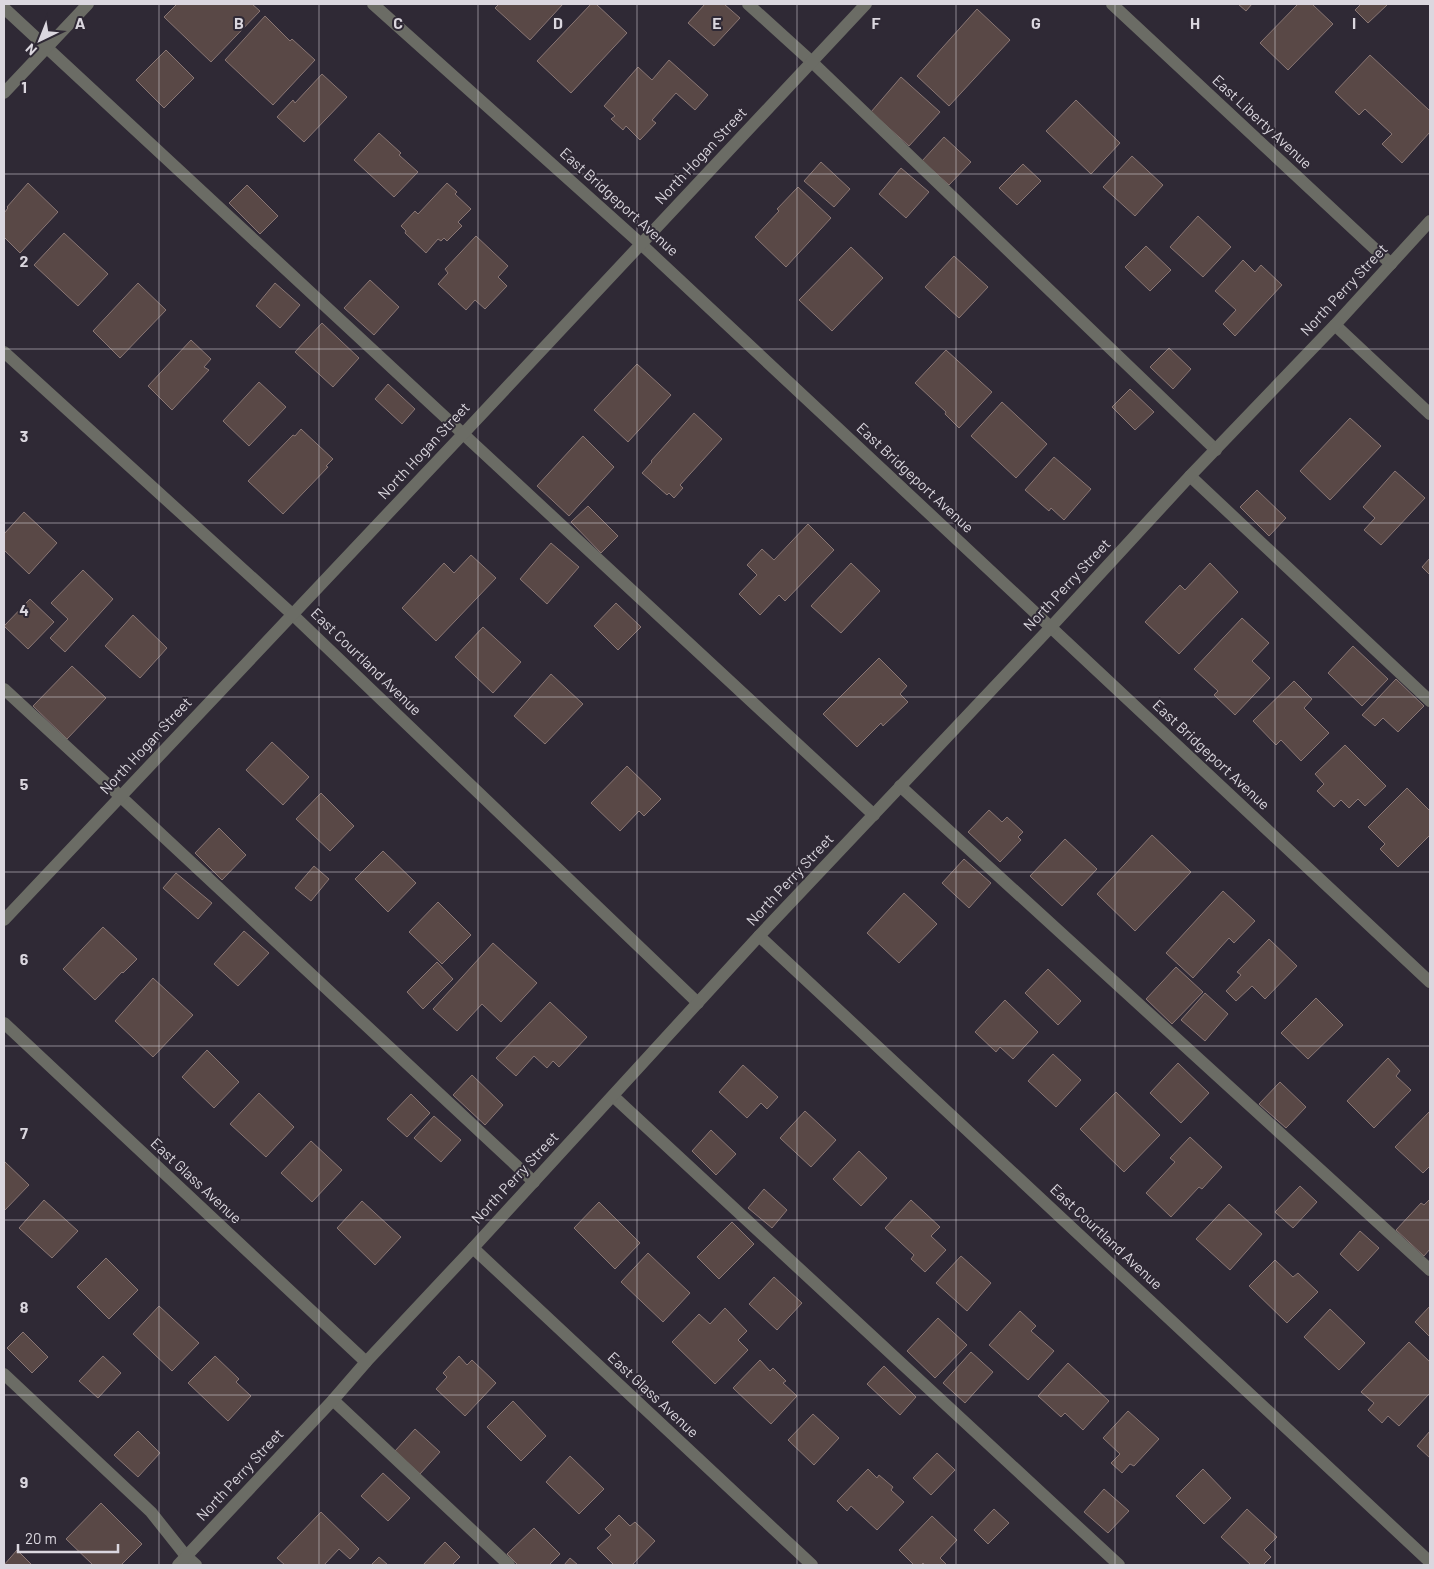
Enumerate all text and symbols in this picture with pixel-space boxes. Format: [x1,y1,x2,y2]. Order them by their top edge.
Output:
text: A [75,13,86,32]
text: B [234,13,244,32]
text: C [393,13,403,32]
text: D [553,13,563,32]
text: E [712,13,722,32]
text: F [872,13,881,32]
text: G [1031,13,1041,32]
text: H [1190,13,1200,32]
text: I [1352,13,1356,32]
north arrow [15,15,65,65]
text: N [22,40,40,59]
street label: East Liberty Avenue [1209,71,1316,172]
text: 1 [21,77,27,96]
street label: North Hogan Street [651,103,750,208]
street label: East Bridgeport Avenue [557,143,683,259]
street label: North Perry Street [1296,240,1391,339]
text: 2 [20,251,29,270]
street label: North Hogan Street [374,398,473,503]
street label: East Bridgeport Avenue [853,418,978,536]
text: 3 [20,426,28,445]
street label: North Perry Street [1019,535,1114,634]
text: 4 [19,600,29,619]
street label: East Courtland Avenue [308,604,426,719]
street label: North Hogan Street [96,693,195,798]
street label: East Bridgeport Avenue [1149,695,1274,813]
text: 5 [20,774,29,793]
street label: North Perry Street [742,830,837,929]
text: 6 [20,949,29,968]
text: 7 [20,1123,28,1142]
street label: North Perry Street [467,1128,562,1227]
street label: East Glass Avenue [148,1134,246,1227]
street label: East Courtland Avenue [1047,1180,1167,1293]
text: 8 [20,1297,29,1316]
street label: East Glass Avenue [605,1348,703,1441]
street label: North Perry Street [192,1425,287,1524]
text: 9 [20,1472,28,1491]
scale bar [18,1522,118,1554]
text: 20 m [25,1529,57,1547]

